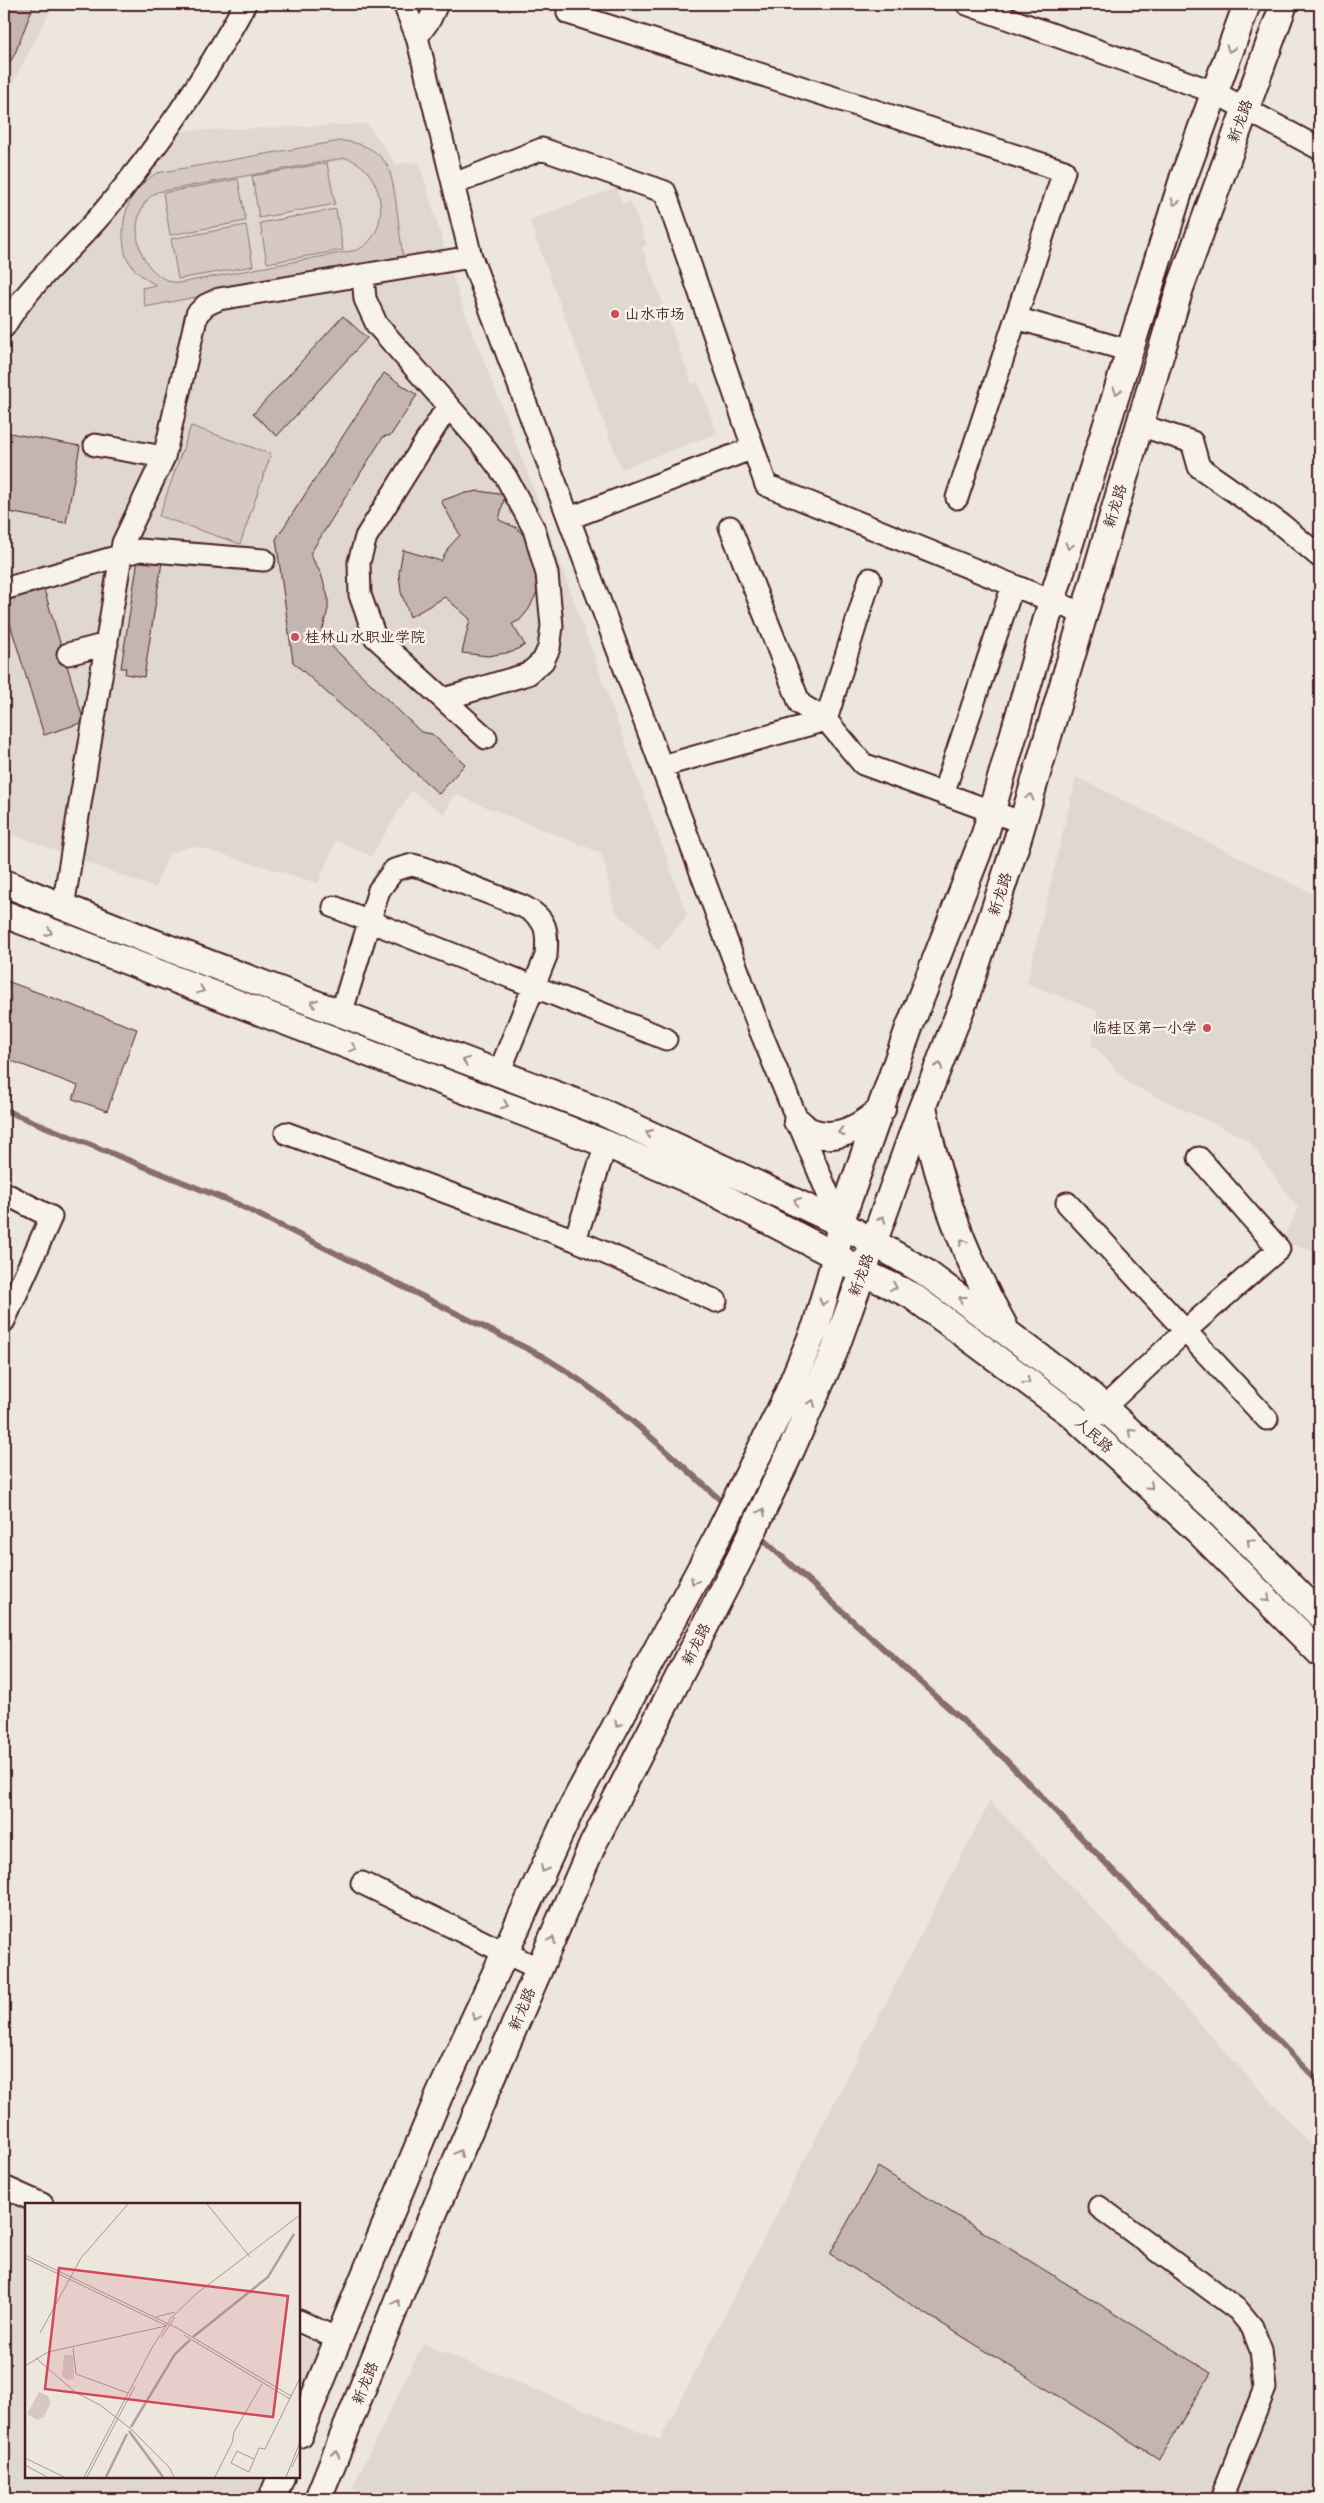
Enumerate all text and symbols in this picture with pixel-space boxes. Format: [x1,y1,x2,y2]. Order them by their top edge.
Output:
one-way arrow [1225,45,1235,53]
street label: 新龙路 [1224,97,1256,145]
one-way arrow [1171,198,1181,206]
place label: 山水市场 [625,305,685,323]
marker: 山水市场 [609,308,621,320]
one-way arrow [1112,386,1122,395]
street label: 新龙路 [1100,482,1130,530]
one-way arrow [1064,542,1074,550]
place label: 桂林山水职业学院 [305,628,425,646]
marker: 桂林山水职业学院 [289,631,301,643]
one-way arrow [1025,793,1035,801]
street label: 新龙路 [984,870,1016,918]
one-way arrow [44,926,53,936]
one-way arrow [196,984,205,995]
one-way arrow [310,999,318,1009]
place label: 临桂区第一小学 [1092,1019,1197,1037]
marker: 临桂区第一小学 [1201,1022,1213,1034]
one-way arrow [348,1042,357,1052]
one-way arrow [462,1057,470,1067]
one-way arrow [932,1062,943,1071]
one-way arrow [500,1099,509,1109]
one-way arrow [837,1127,845,1137]
one-way arrow [645,1129,654,1140]
one-way arrow [793,1197,802,1207]
one-way arrow [876,1215,886,1223]
one-way arrow [958,1238,969,1247]
street label: 新龙路 [845,1251,877,1299]
one-way arrow [889,1281,898,1292]
one-way arrow [958,1296,968,1305]
one-way arrow [818,1298,828,1306]
one-way arrow [1021,1375,1031,1384]
one-way arrow [805,1399,816,1408]
street label: 人民路 [1071,1413,1117,1457]
one-way arrow [1127,1429,1136,1438]
one-way arrow [1145,1480,1154,1489]
one-way arrow [756,1508,766,1517]
one-way arrow [1246,1539,1255,1548]
one-way arrow [690,1576,700,1585]
one-way arrow [1262,1593,1271,1602]
street label: 新龙路 [678,1620,714,1668]
one-way arrow [614,1719,624,1728]
one-way arrow [539,1864,550,1873]
one-way arrow [545,1936,556,1945]
street label: 新龙路 [505,1985,539,2033]
one-way arrow [472,2011,482,2020]
one-way arrow [453,2149,464,2158]
inset map [25,2203,300,2478]
one-way arrow [390,2299,401,2308]
street label: 新龙路 [348,2359,382,2407]
one-way arrow [330,2450,341,2459]

